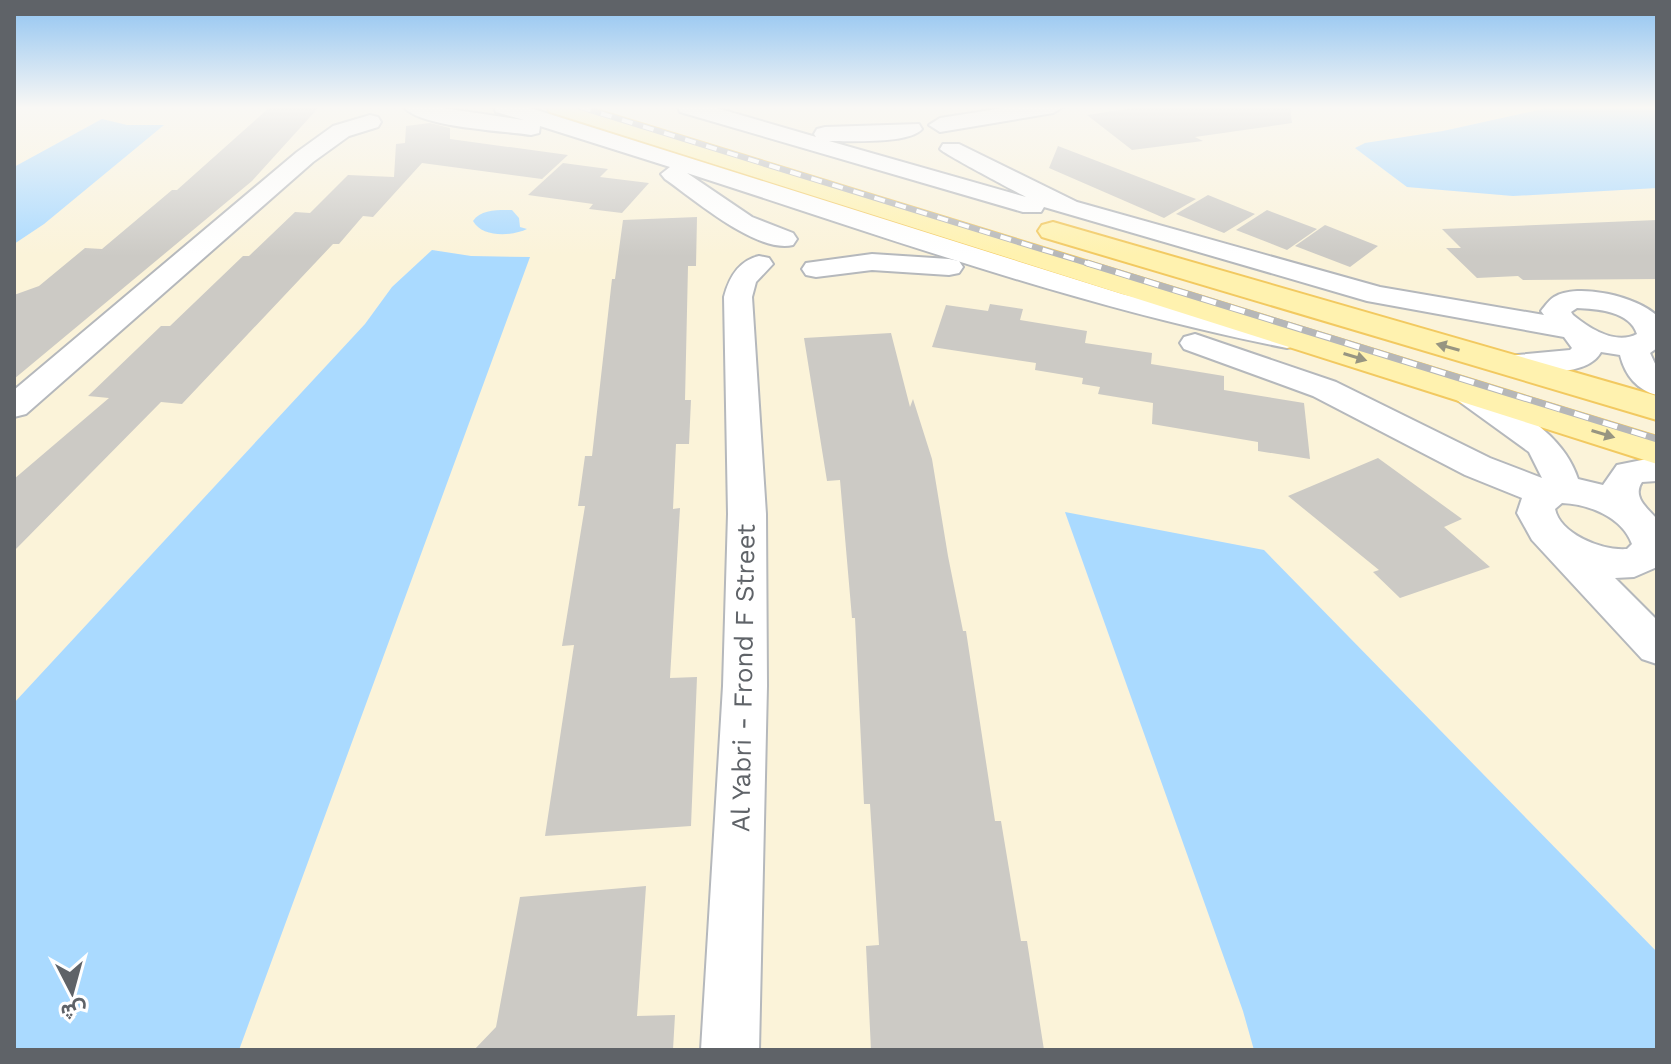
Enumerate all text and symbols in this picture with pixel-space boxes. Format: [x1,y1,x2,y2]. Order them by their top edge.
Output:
one-way arrow [1435,340,1459,353]
one-way arrow [1344,351,1368,363]
one-way arrow [1592,428,1616,441]
street label: Al Yabri - Frond F Street [725,523,761,832]
north arrow [32,952,112,1032]
text: ش [59,997,88,1025]

